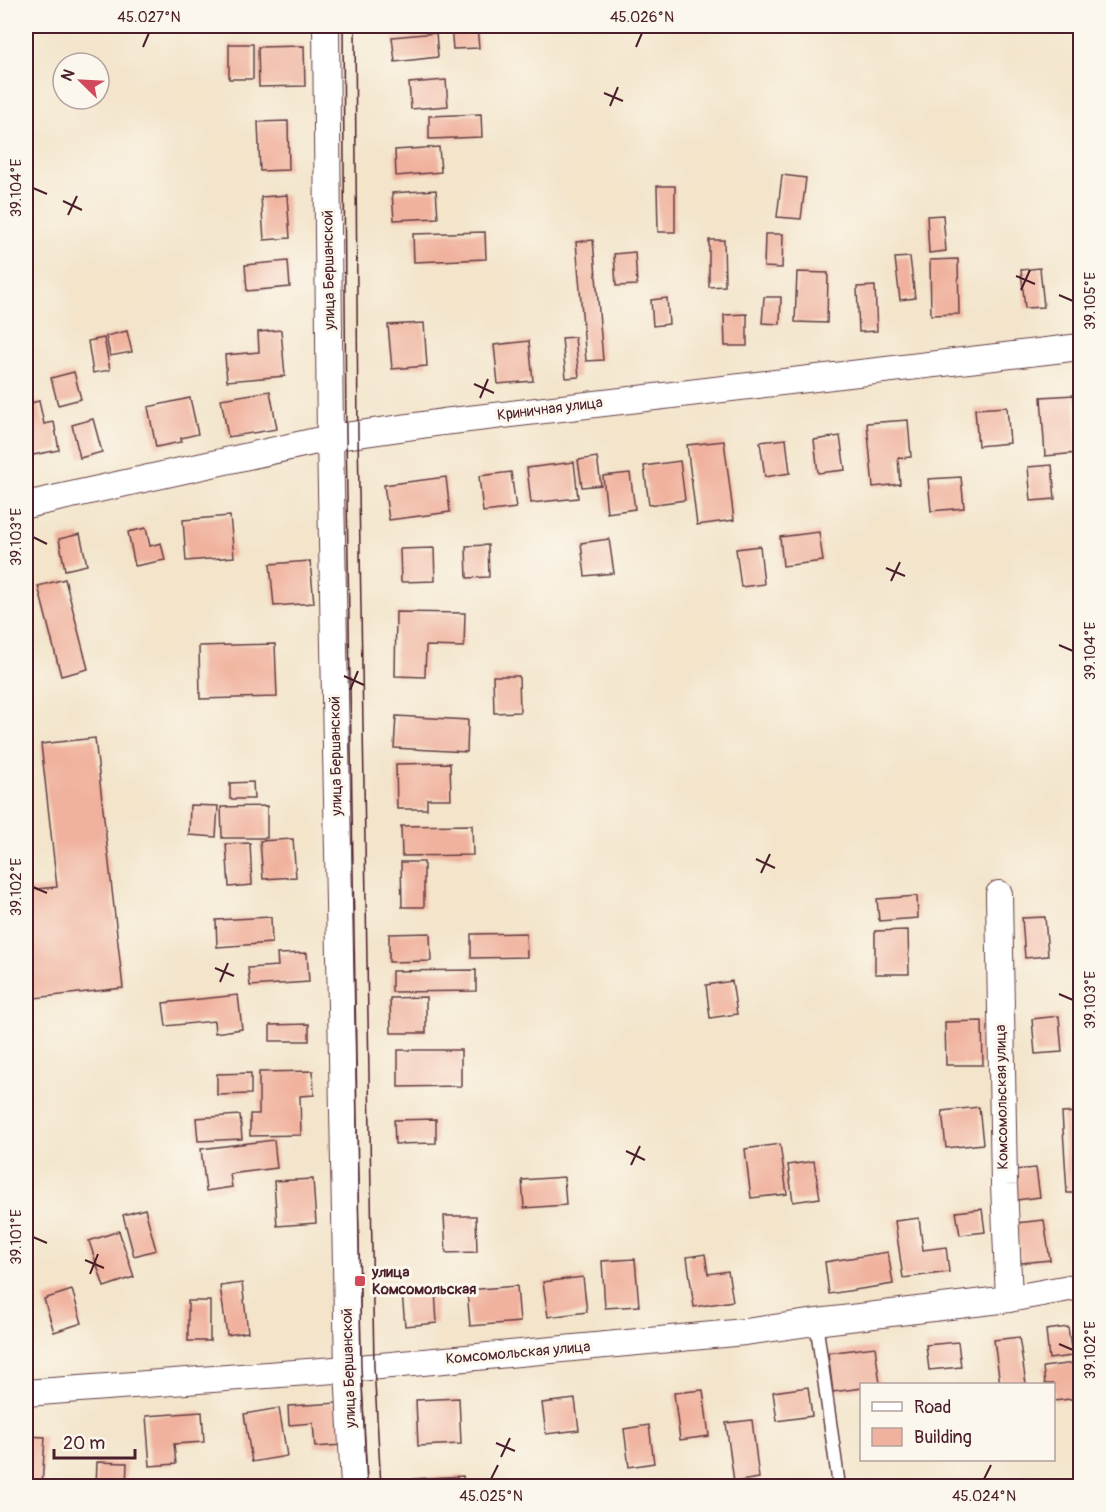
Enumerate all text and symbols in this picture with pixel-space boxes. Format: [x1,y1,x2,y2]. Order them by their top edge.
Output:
text: 45.027°N [117,8,181,27]
text: 45.026°N [610,8,674,27]
north arrow [51,51,111,111]
text: N [57,66,80,84]
text: 39.104°E [7,159,26,217]
street label: улица Бершанской [318,210,340,331]
text: 39.105°E [1081,272,1100,330]
street label: Криничная улица [496,393,604,425]
text: 39.103°E [7,508,26,566]
text: 39.104°E [1081,622,1100,680]
street label: улица Бершанской [325,696,347,817]
text: 39.102°E [7,858,26,916]
text: 39.103°E [1081,971,1100,1029]
street label: Комсомольская улица [991,1024,1013,1170]
text: 39.101°E [7,1209,26,1265]
place label: улица Комсомольская [371,1263,476,1299]
marker: улица Комсомольская [353,1274,367,1288]
street label: улица Бершанской [337,1308,361,1429]
text: 39.102°E [1081,1321,1100,1379]
street label: Комсомольская улица [445,1337,591,1369]
legend [860,1383,1055,1461]
text: Road [914,1396,951,1419]
scale bar [54,1422,135,1460]
text: Building [914,1426,972,1449]
text: 20 m [63,1432,105,1455]
text: 45.025°N [459,1487,523,1506]
text: 45.024°N [952,1487,1016,1506]

